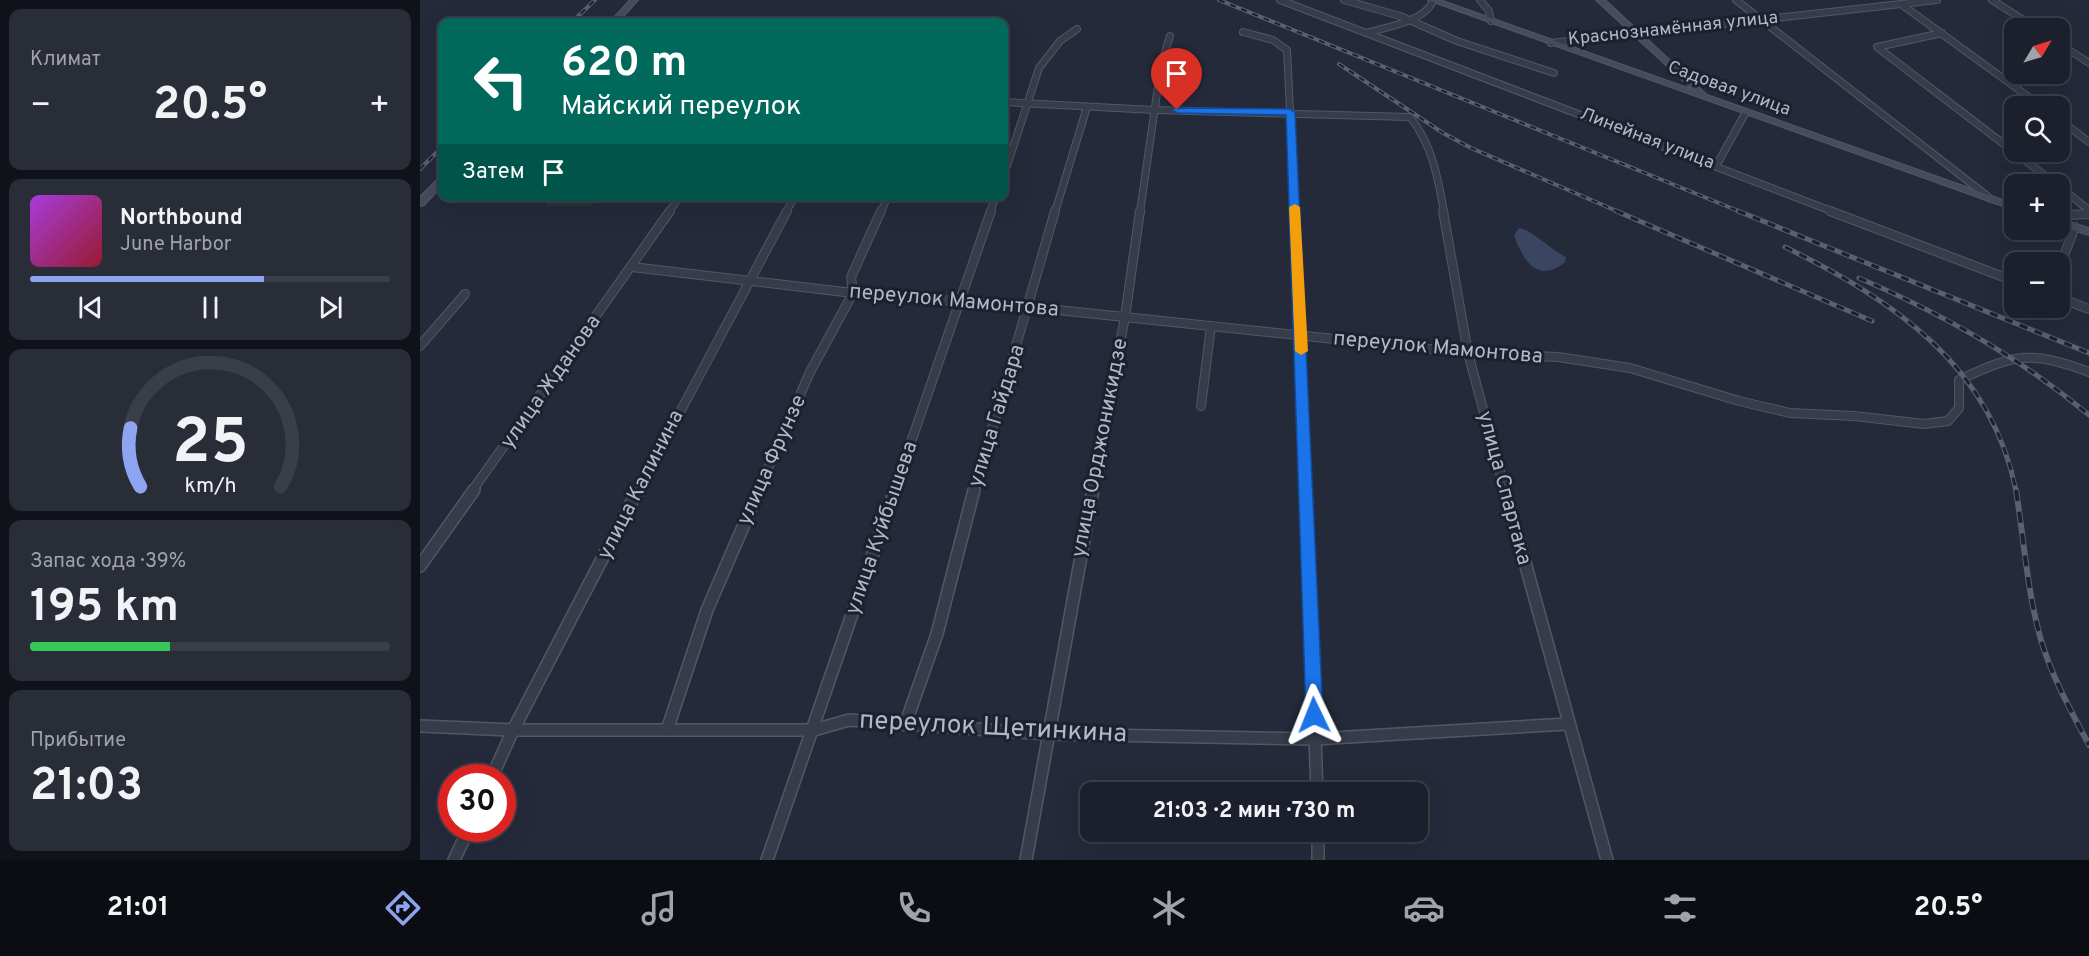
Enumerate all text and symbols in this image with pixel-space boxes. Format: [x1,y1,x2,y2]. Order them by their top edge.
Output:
street label: Краснознамённая улица [1567,7,1779,51]
north arrow [2004,18,2070,84]
map controls [2004,18,2070,318]
text: 620 m [561,38,687,91]
icon: left [462,42,540,120]
text: Климат [30,47,101,73]
pin [1151,48,1202,110]
street label: Садовая улица [1664,56,1794,122]
icon: arrive [1160,57,1193,90]
text: 20.5° [153,78,267,135]
text: − [30,86,51,128]
text: + [369,86,390,128]
text: Майский переулок [561,90,801,124]
button: search [2004,96,2070,162]
street label: Линейная улица [1577,103,1717,175]
icon: arrive [537,156,570,189]
text: Затем [462,159,525,186]
button: + [2004,174,2070,240]
text: Northbound [120,205,243,232]
text: June Harbor [120,232,232,258]
button: − [2004,252,2070,318]
street label: переулок Мамонтова [848,278,1060,324]
icon: previous [74,291,107,324]
icon: pause [194,291,227,324]
icon: next [314,291,347,324]
street label: улица Жданова [495,310,607,454]
street label: переулок Мамонтова [1332,325,1544,371]
street label: улица Орджоникидзе [1066,336,1134,560]
street label: улица Гайдара [962,341,1032,491]
street label: улица Фрунзе [731,391,813,529]
text: 25 [172,406,248,485]
street label: улица Калинина [592,406,690,564]
street label: улица Спартака [1470,408,1538,568]
street label: улица Куйбышева [840,438,924,618]
text: km/h [184,473,236,500]
text: Запас хода · 39% [30,549,186,575]
text: 195 km [30,580,179,637]
position arrow [1282,683,1346,747]
street label: переулок Щетинкина [858,705,1128,751]
text: Прибытие [30,728,126,754]
text: 21:03 [30,759,143,816]
speed limit sign: 30 [438,764,516,842]
text: 21:03 · 2 мин · 730 m [1153,798,1355,825]
icon: directions [382,887,424,929]
icon: music [638,887,680,929]
icon: phone [893,887,935,929]
icon: climate [1148,887,1190,929]
icon: car [1403,887,1445,929]
icon: filters [1659,887,1701,929]
text: 21:01 [107,891,169,925]
text: 20.5° [1914,891,1982,925]

